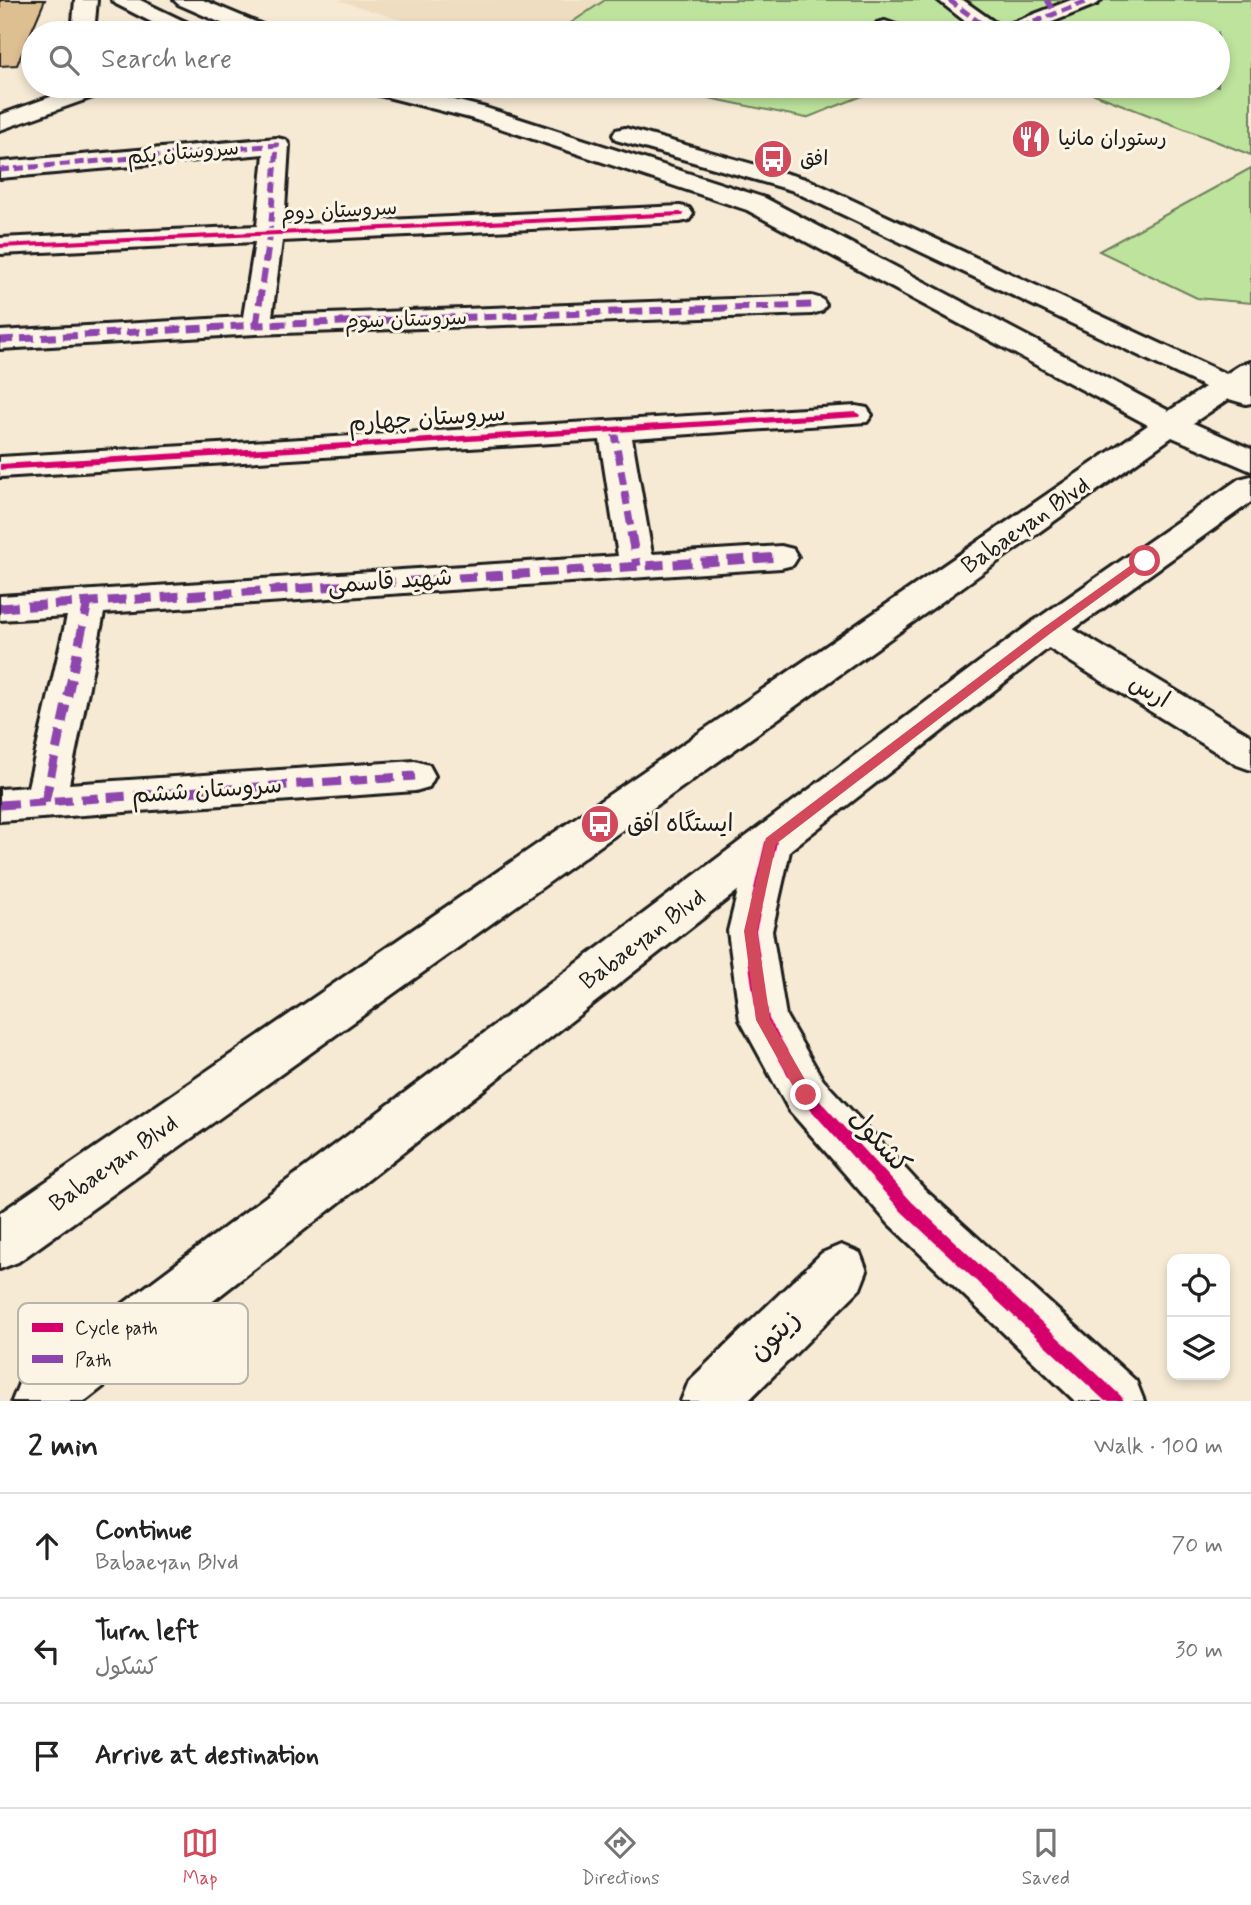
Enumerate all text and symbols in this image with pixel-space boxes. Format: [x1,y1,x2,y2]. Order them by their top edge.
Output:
search box [21,21,1230,98]
icon: search [45,41,83,79]
text: Search here [101,43,232,77]
restaurant icon: رستوران مانیا [1010,118,1052,160]
place label: رستوران مانیا [1058,125,1167,153]
street label: سروستان یکم [126,134,240,173]
bus stop icon: افق [752,138,794,180]
place label: افق [800,145,828,173]
street label: سروستان دوم [280,194,398,229]
street label: سروستان سوم [344,304,468,337]
street label: سروستان چهارم [347,398,507,441]
street label: Babaeyan Blvd [956,470,1096,582]
route start [1129,545,1160,576]
street label: شهید قاسمی [327,562,453,602]
street label: ارس [1123,668,1175,716]
street label: سروستان ششم [131,770,283,813]
bus stop icon: ایستگاه افق [579,803,621,845]
place label: ایستگاه افق [627,809,733,840]
street label: Babaeyan Blvd [574,883,712,997]
route end [790,1079,821,1110]
street label: کشکول [840,1101,918,1183]
street label: Babaeyan Blvd [44,1108,184,1220]
map controls [1167,1254,1230,1380]
button: locate [1167,1254,1230,1317]
street label: زیتون [741,1302,809,1370]
legend [18,1303,248,1384]
text: Cycle path [75,1316,158,1341]
button: layers [1167,1317,1230,1380]
text: Path [75,1348,112,1373]
text: 2 min [28,1427,98,1466]
text: Walk · 100 m [1094,1432,1223,1462]
text: Continue [95,1514,192,1548]
icon: ahead [28,1527,66,1565]
text: 70 m [1171,1531,1223,1561]
text: Babaeyan Blvd [95,1548,239,1578]
text: Turn left [95,1615,199,1649]
icon: left [28,1632,66,1670]
text: 30 m [1175,1636,1223,1666]
text: کشکول [95,1653,158,1683]
icon: arrive [28,1737,66,1775]
text: Arrive at destination [95,1739,319,1773]
tab: Map [181,1824,219,1891]
tab: Directions [581,1824,660,1891]
tab: Saved [1022,1824,1070,1891]

